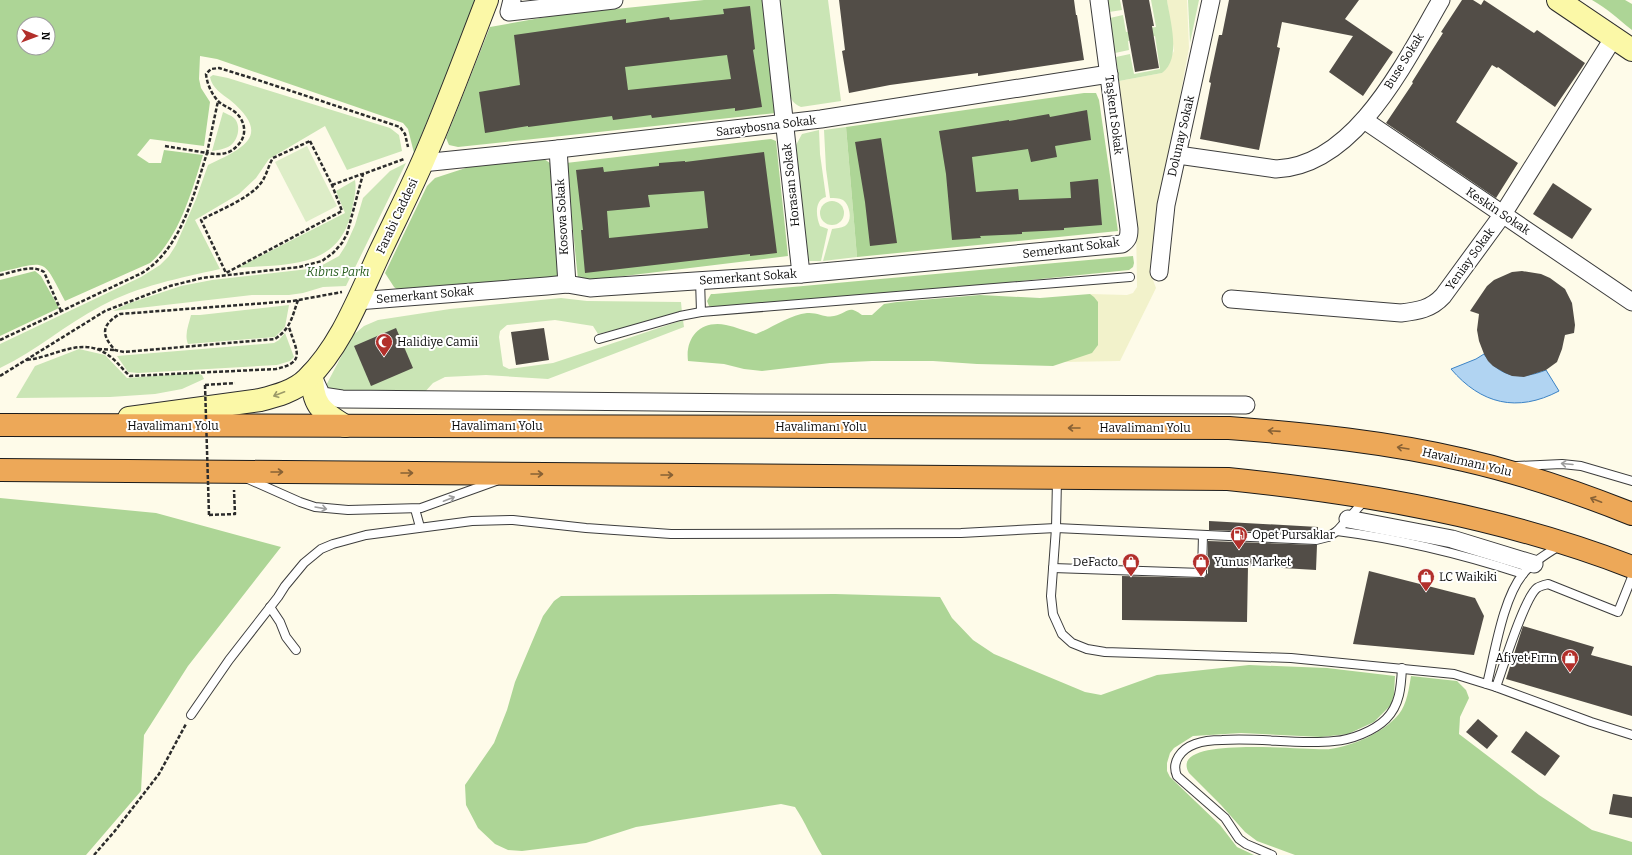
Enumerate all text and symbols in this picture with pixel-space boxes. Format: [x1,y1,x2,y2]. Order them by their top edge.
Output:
north arrow [16,16,56,56]
street label: Buse Sokak [1381,30,1427,92]
text: N [39,32,52,41]
street label: Taşkent Sokak [1102,75,1126,156]
street label: Dolunay Sokak [1165,94,1197,178]
street label: Saraybosna Sokak [715,113,817,139]
street label: Horasan Sokak [780,142,802,227]
street label: Farabi Caddesi [373,176,421,256]
street label: Kosova Sokak [553,178,571,255]
street label: Keskin Sokak [1463,184,1533,238]
street label: Yeniay Sokak [1443,225,1497,293]
street label: Semerkant Sokak [1022,235,1121,261]
park label: Kıbrıs Parkı [307,265,369,279]
street label: Semerkant Sokak [699,267,797,287]
street label: Semerkant Sokak [376,284,475,306]
mosque icon: Halidiye Camii [374,332,394,357]
place label: Halidiye Camii [397,335,479,349]
one-way arrow [274,391,286,399]
street label: Havalimanı Yolu [127,419,219,433]
street label: Havalimanı Yolu [451,419,543,433]
street label: Havalimanı Yolu [775,420,867,434]
street label: Havalimanı Yolu [1099,421,1191,435]
one-way arrow [1068,424,1081,432]
one-way arrow [1268,428,1281,435]
one-way arrow [1397,444,1410,452]
street label: Havalimanı Yolu [1421,445,1514,479]
one-way arrow [1561,461,1574,468]
one-way arrow [270,468,283,476]
one-way arrow [400,469,413,477]
one-way arrow [530,470,543,478]
one-way arrow [660,471,673,479]
one-way arrow [442,494,454,502]
one-way arrow [1590,495,1602,503]
one-way arrow [314,504,327,512]
fuel station icon: Opet Pursaklar [1229,525,1249,550]
place label: Opet Pursaklar [1252,528,1336,542]
shop icon: DeFacto [1121,552,1141,577]
shop icon: Yunus Market [1191,552,1211,577]
place label: DeFacto [1073,555,1118,569]
place label: Yunus Market [1214,555,1292,569]
shop icon: LC Waikiki [1416,567,1436,592]
place label: LC Waikiki [1439,570,1498,584]
shop icon: Afiyet Fırın [1560,648,1580,673]
place label: Afiyet Fırın [1495,651,1557,665]

